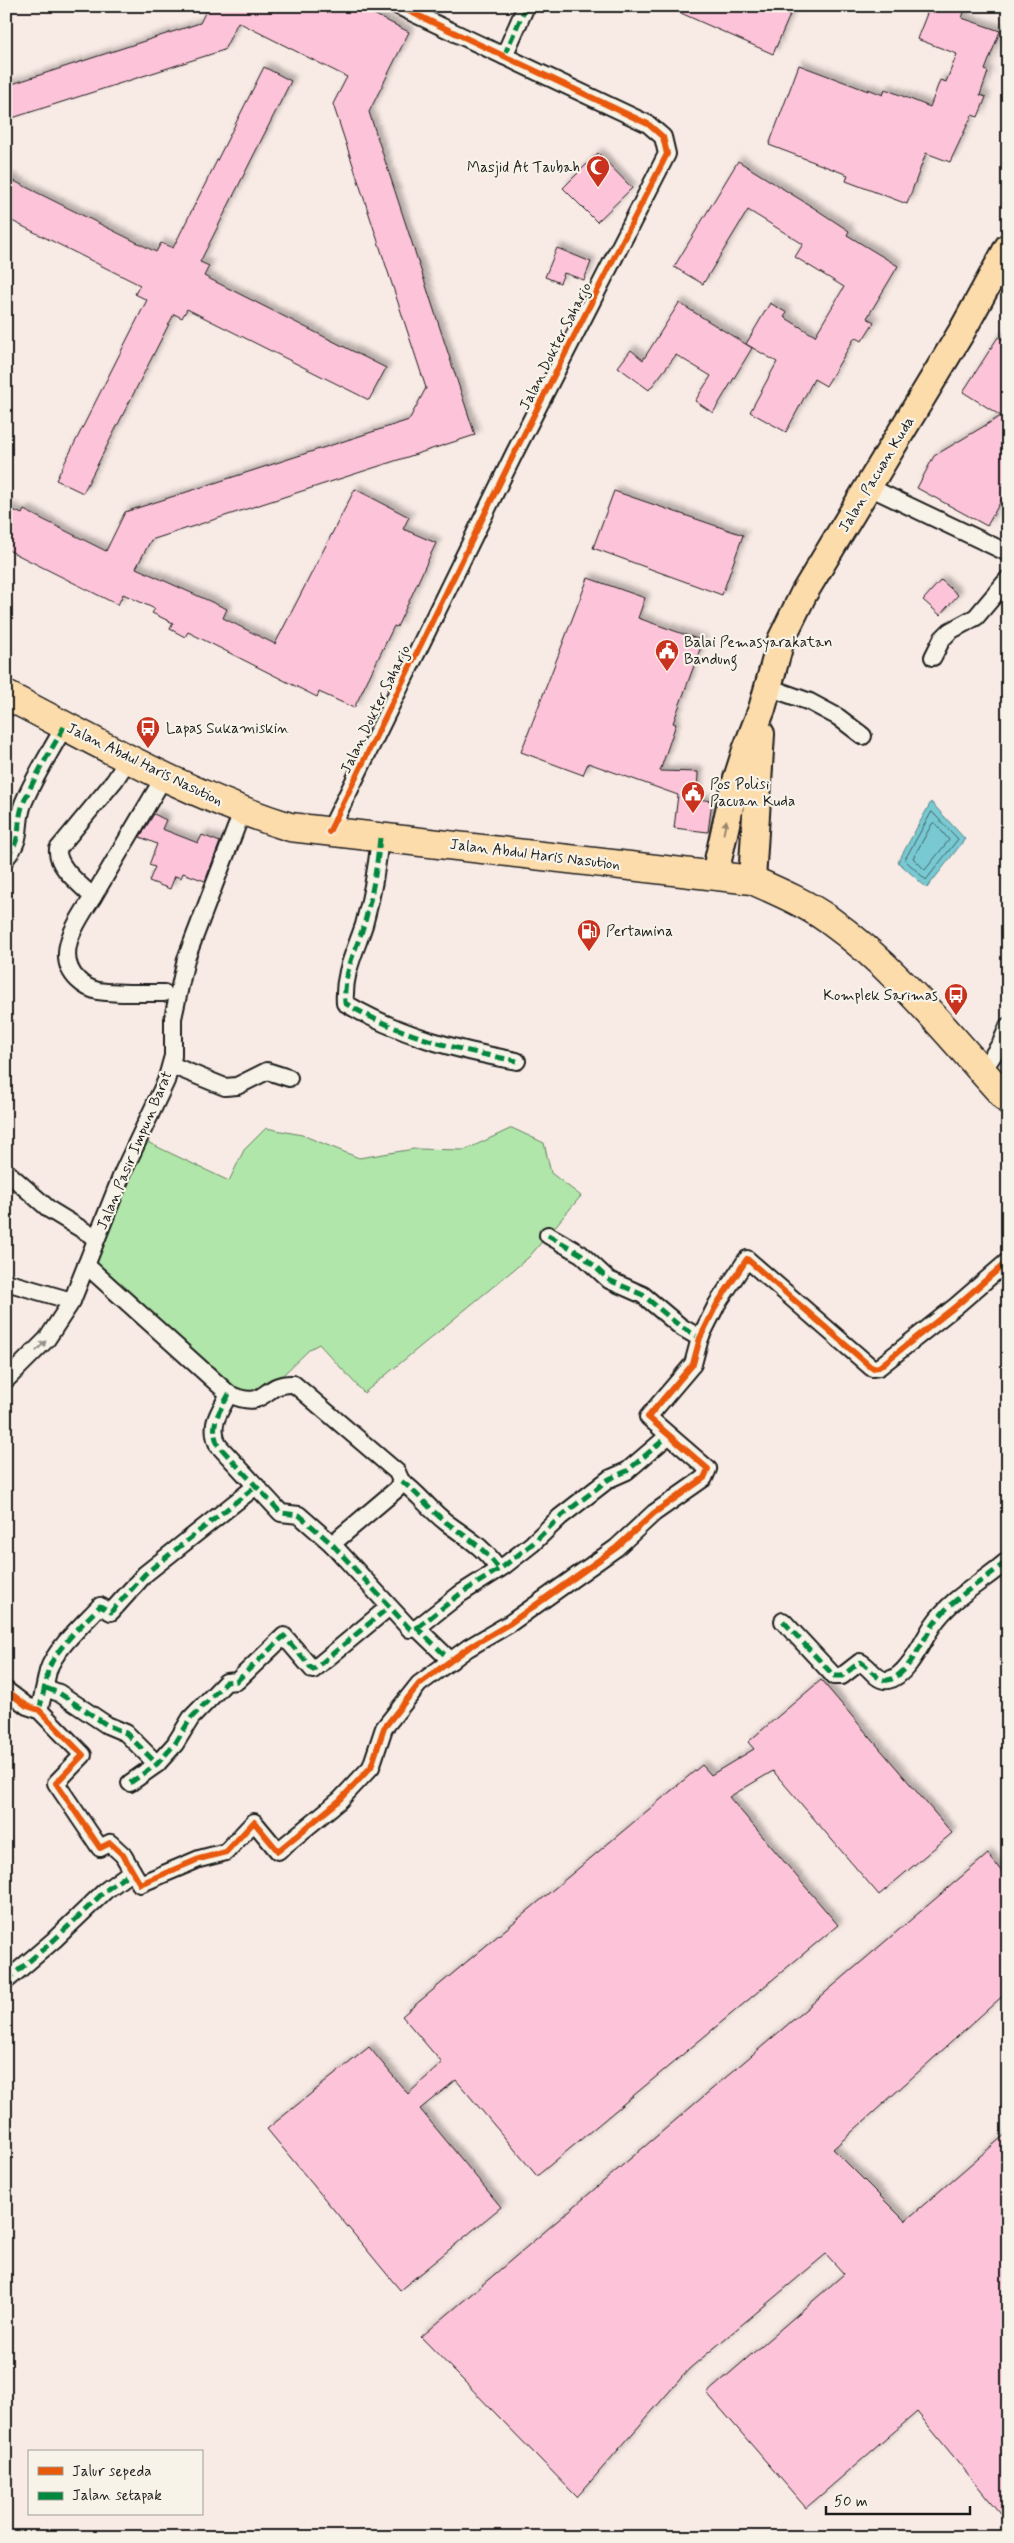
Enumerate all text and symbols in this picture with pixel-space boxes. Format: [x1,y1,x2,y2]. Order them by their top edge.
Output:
mosque icon: Masjid At Taubah [585,154,611,188]
place label: Masjid At Taubah [467,158,580,178]
street label: Jalan Dokter Saharjo [515,279,597,414]
street label: Jalan Pacuan Kuda [834,413,920,536]
place label: Balai Pemasyarakatan Bandung [684,633,832,671]
public building icon: Balai Pemasyarakatan Bandung [654,638,680,672]
street label: Jalan Dokter Saharjo [336,642,416,777]
bus stop icon: Lapas Sukamiskin [135,715,161,749]
street label: Jalan Abdul Haris Nasution [63,718,226,811]
place label: Lapas Sukamiskin [166,719,289,739]
place label: Pos Polisi Pacuan Kuda [710,775,795,812]
public building icon: Pos Polisi Pacuan Kuda [680,780,706,814]
one-way arrow [722,818,730,834]
street label: Jalan Abdul Haris Nasution [449,835,621,875]
fuel station icon: Pertamina [576,918,602,952]
place label: Pertamina [606,922,673,942]
bus stop icon: Komplek Sarimas [943,982,969,1016]
place label: Komplek Sarimas [823,986,938,1006]
street label: Jalan Pasir Impun Barat [92,1068,177,1233]
one-way arrow [34,1340,46,1352]
legend [28,2450,202,2516]
text: Jalur sepeda [72,2462,152,2482]
scale bar [826,2483,970,2515]
text: Jalan setapak [72,2486,162,2506]
text: 50 m [834,2492,868,2512]

